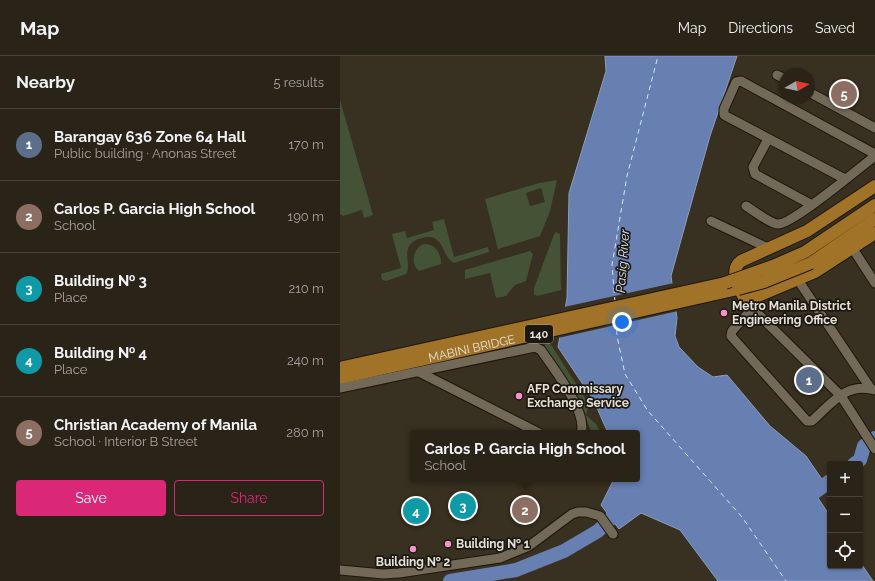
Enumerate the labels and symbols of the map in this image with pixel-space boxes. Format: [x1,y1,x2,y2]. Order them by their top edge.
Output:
north arrow [779,68,815,104]
pin: 5 [831,79,857,109]
water label: Pasig River [613,228,632,293]
place label: Metro Manila District Engineering Office [732,299,851,327]
marker: Metro Manila District Engineering Office [719,308,729,318]
your location [612,312,632,332]
road number: 140 [525,325,553,343]
street label: MABINI BRIDGE [427,332,516,365]
pin: 1 [796,365,822,395]
place label: AFP Commissary Exchange Service [527,382,629,410]
marker: AFP Commissary Exchange Service [514,391,524,401]
pin: 3 [450,491,476,521]
pin: 2 [512,495,538,525]
pin: 4 [403,496,429,526]
place label: Building № 1 [456,537,530,551]
marker: Building № 1 [443,539,453,549]
marker: Building № 2 [408,544,418,554]
place label: Building № 2 [376,555,450,569]

